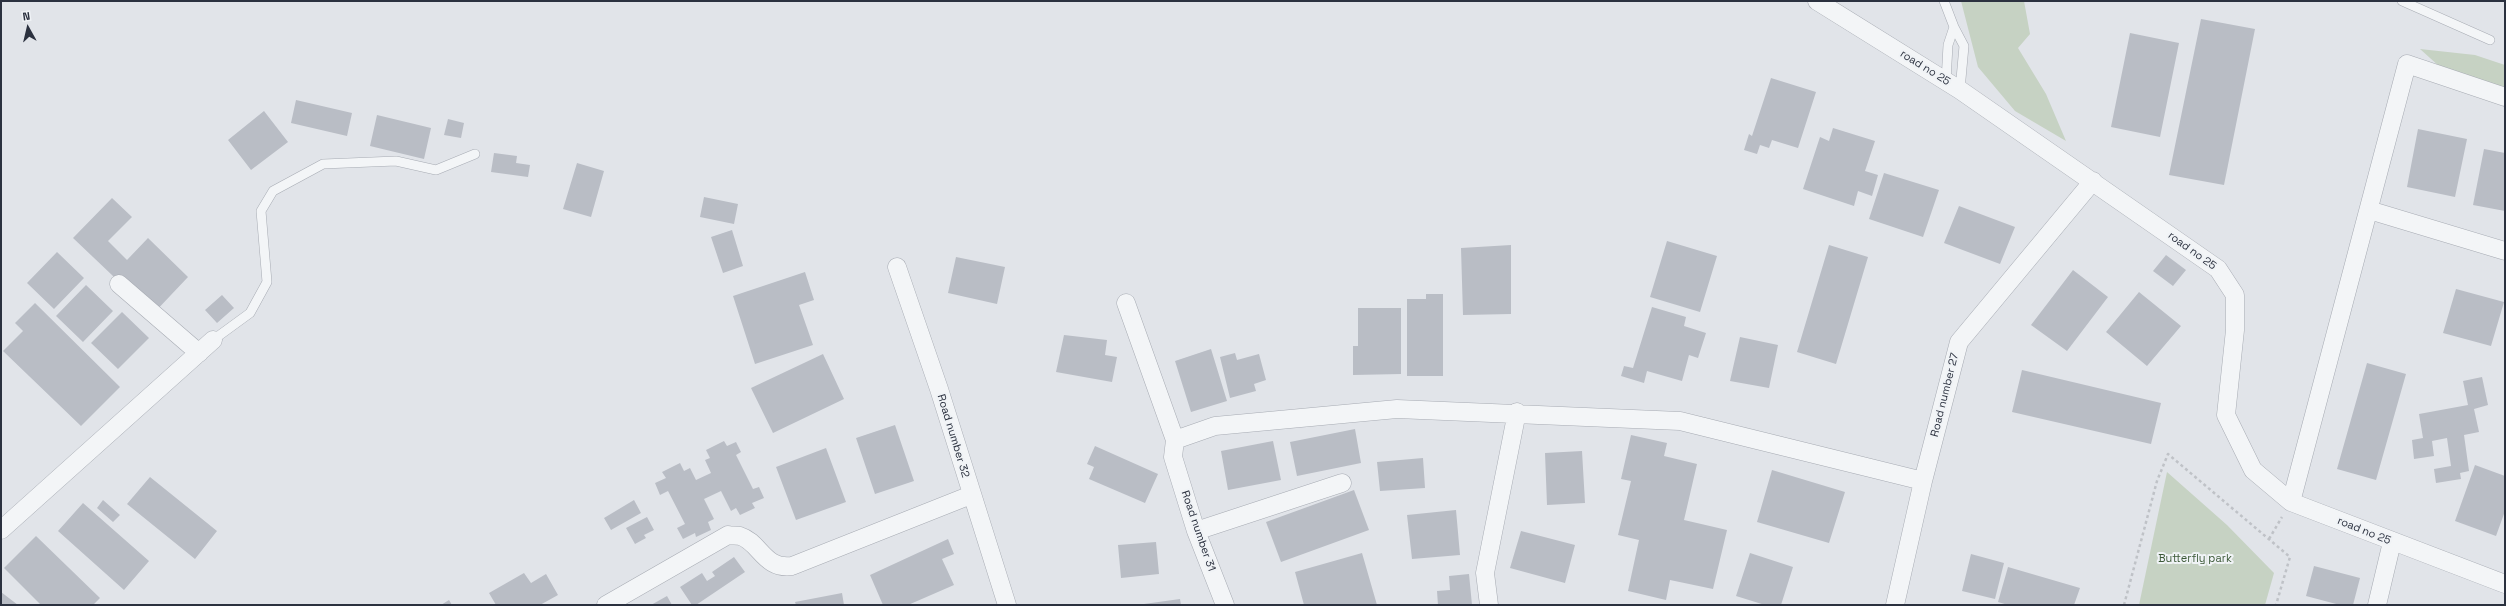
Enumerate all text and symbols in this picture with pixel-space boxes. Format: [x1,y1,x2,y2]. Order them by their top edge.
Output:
north arrow [8,8,48,48]
text: N [22,9,31,24]
street label: road no 25 [1898,47,1952,89]
street label: road no 25 [2165,229,2219,273]
street label: Road number 27 [1928,352,1962,438]
street label: Road number 32 [934,393,972,479]
street label: Road number 31 [1178,489,1218,573]
street label: road no 25 [2335,514,2393,548]
park label: Butterfly park [2158,552,2232,566]

